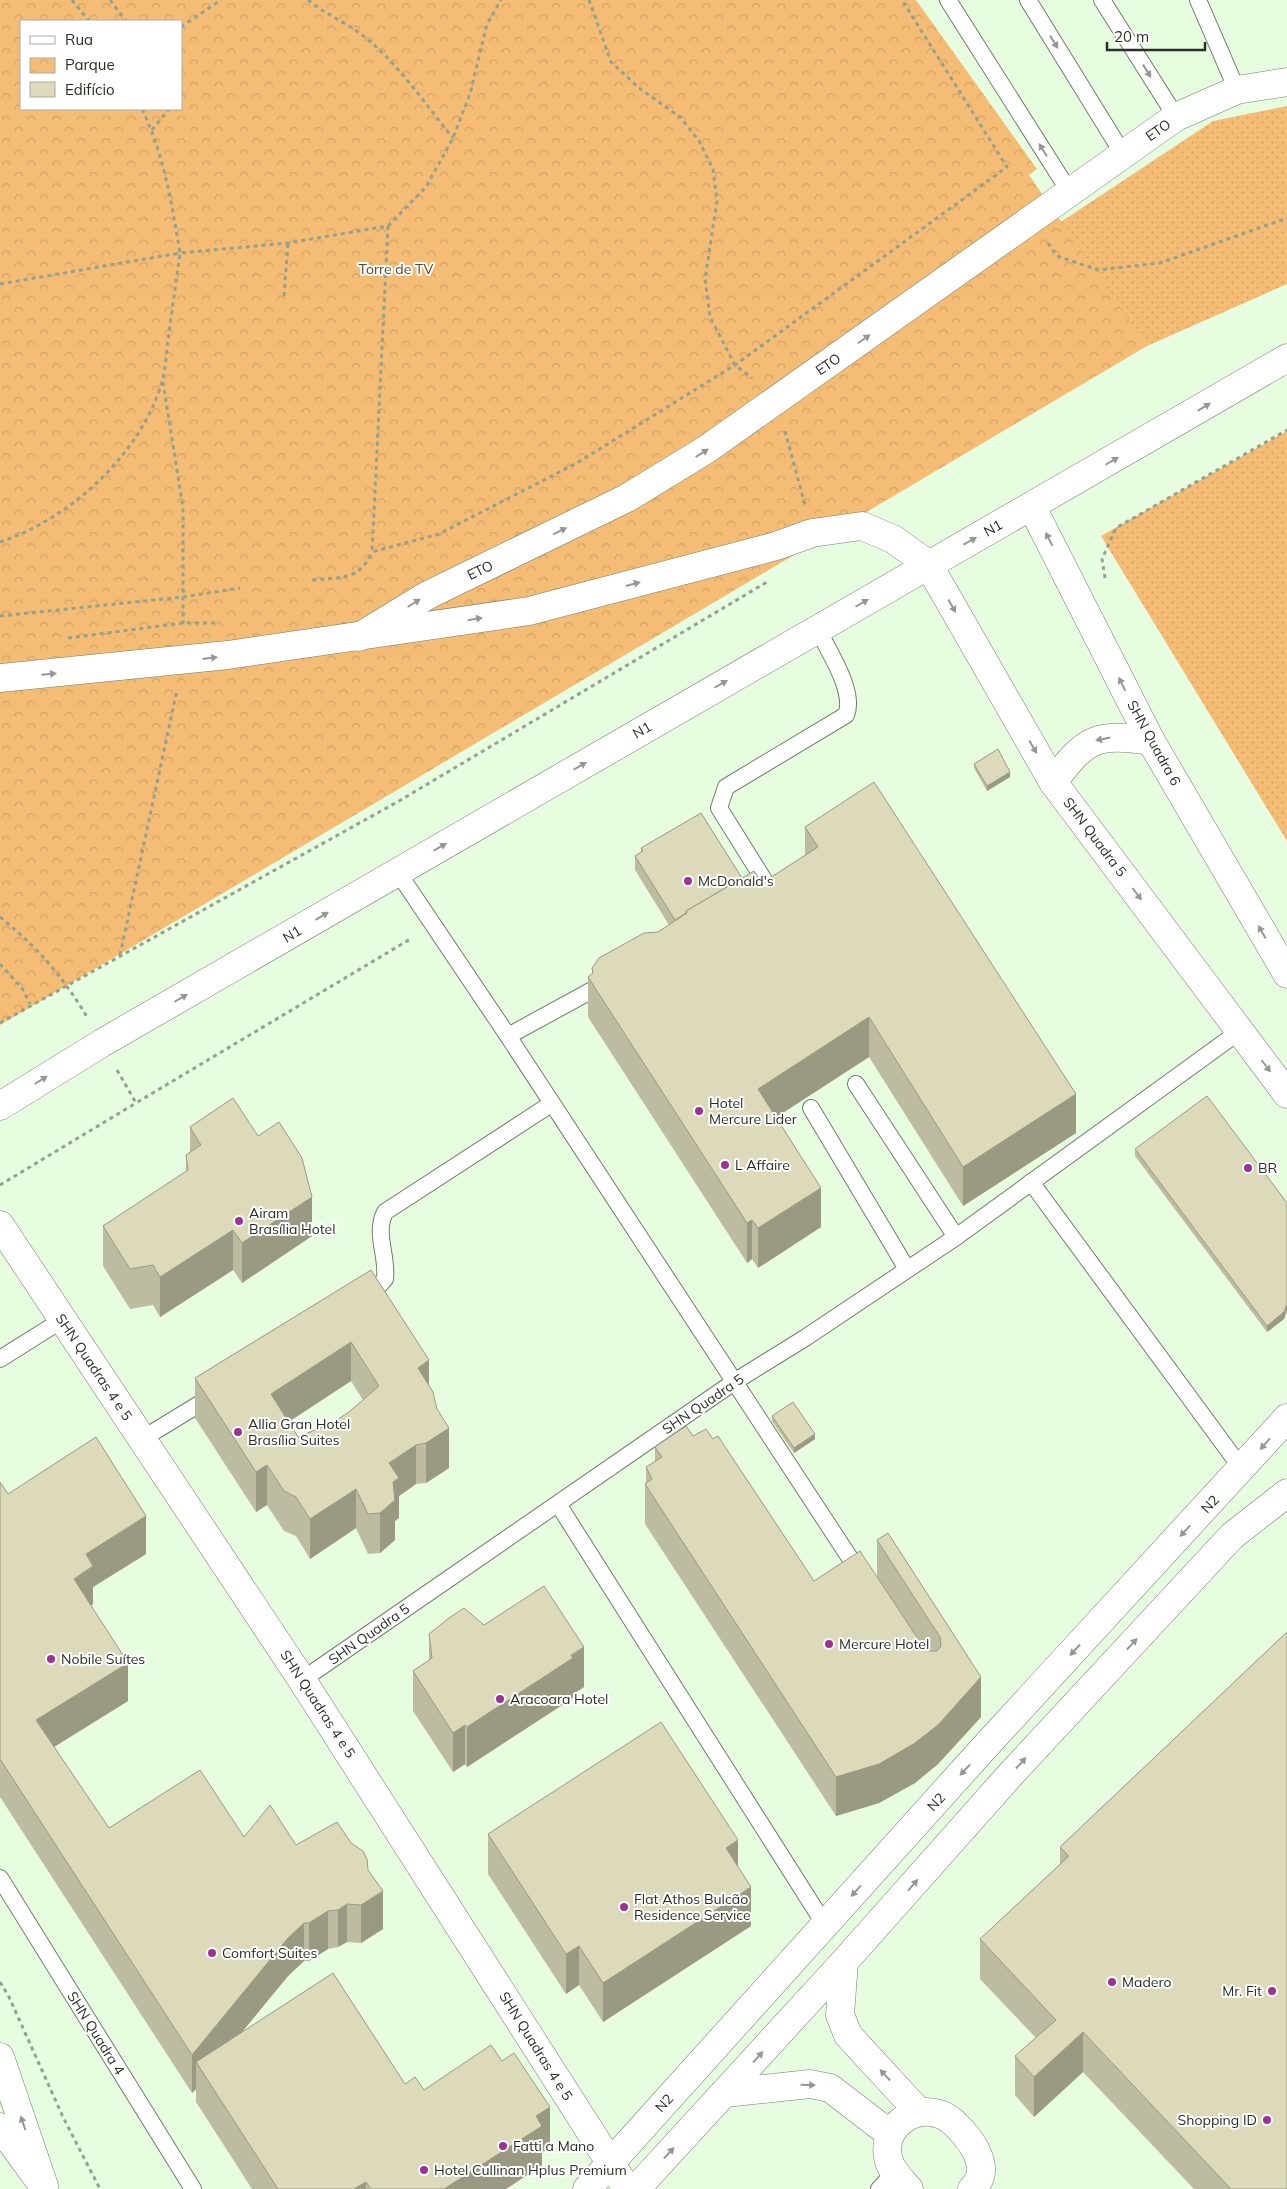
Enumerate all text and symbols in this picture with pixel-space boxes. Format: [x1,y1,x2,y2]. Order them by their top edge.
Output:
legend [20,20,182,110]
scale bar [1107,20,1204,52]
text: 20 m [1114,27,1149,46]
text: Rua [65,30,93,49]
one-way arrow [1049,35,1058,48]
text: Parque [65,55,115,74]
one-way arrow [1142,64,1151,78]
text: Edifício [65,80,115,99]
street label: ETO [1142,115,1174,145]
one-way arrow [1039,144,1048,157]
park label: Torre de TV [359,260,434,278]
one-way arrow [857,334,870,344]
street label: ETO [812,349,844,379]
one-way arrow [1197,403,1210,412]
one-way arrow [696,448,709,457]
one-way arrow [1105,456,1118,465]
street label: N1 [980,516,1006,540]
one-way arrow [553,527,567,535]
one-way arrow [1045,532,1053,546]
one-way arrow [964,536,977,545]
street label: ETO [464,556,496,584]
one-way arrow [626,579,641,587]
one-way arrow [408,598,421,608]
one-way arrow [855,598,868,607]
one-way arrow [947,600,956,613]
one-way arrow [467,615,483,623]
one-way arrow [203,654,219,662]
one-way arrow [41,669,57,677]
one-way arrow [1118,677,1126,691]
one-way arrow [714,680,728,689]
street label: SHN Quadra 6 [1123,697,1185,789]
street label: N1 [629,717,655,743]
one-way arrow [1095,735,1110,743]
one-way arrow [1029,740,1038,754]
one-way arrow [574,761,587,770]
street label: SHN Quadra 5 [1059,794,1131,880]
one-way arrow [433,842,446,851]
place label: McDonald's [698,872,774,890]
marker: McDonald's [682,875,694,887]
one-way arrow [1131,887,1142,900]
one-way arrow [315,912,328,921]
street label: N1 [279,921,305,947]
one-way arrow [1258,925,1267,938]
one-way arrow [175,993,188,1002]
one-way arrow [1261,1059,1271,1073]
one-way arrow [35,1076,48,1085]
place label: Hotel Mercure Lider [709,1094,798,1128]
marker: Hotel Mercure Lider [693,1105,705,1117]
place label: L Affaire [735,1156,790,1174]
marker: L Affaire [719,1159,731,1171]
place label: BR [1258,1159,1278,1177]
marker: BR [1242,1162,1254,1174]
place label: Airam Brasília Hotel [249,1204,335,1238]
marker: Airam Brasília Hotel [233,1215,245,1227]
street label: SHN Quadras 4 e 5 [52,1310,136,1424]
street label: SHN Quadra 5 [659,1370,747,1438]
place label: Allia Gran Hotel Brasília Suites [248,1415,350,1449]
marker: Allia Gran Hotel Brasília Suites [232,1426,244,1438]
one-way arrow [1259,1437,1270,1450]
street label: N2 [1197,1491,1223,1517]
one-way arrow [1179,1525,1191,1537]
street label: SHN Quadra 5 [325,1599,413,1669]
place label: Mercure Hotel [839,1635,929,1653]
marker: Mercure Hotel [823,1638,835,1650]
one-way arrow [1126,1638,1138,1650]
one-way arrow [1069,1644,1081,1656]
street label: SHN Quadras 4 e 5 [276,1647,360,1761]
place label: Nobile Suítes [61,1650,145,1668]
marker: Nobile Suítes [45,1653,57,1665]
place label: Aracoara Hotel [510,1690,608,1708]
marker: Aracoara Hotel [494,1693,506,1705]
one-way arrow [1015,1757,1027,1769]
one-way arrow [959,1763,971,1775]
street label: N2 [923,1789,949,1815]
one-way arrow [907,1879,919,1891]
one-way arrow [850,1884,862,1896]
place label: Flat Athos Bulcão Residence Service [634,1890,751,1924]
marker: Flat Athos Bulcão Residence Service [618,1901,630,1913]
place label: Comfort Suites [222,1944,317,1962]
marker: Comfort Suites [206,1947,218,1959]
place label: Madero [1122,1973,1171,1991]
marker: Madero [1106,1976,1118,1988]
place label: Mr. Fit [1222,1982,1262,2000]
marker: Mr. Fit [1266,1985,1278,1997]
street label: SHN Quadra 4 [63,1988,129,2078]
street label: SHN Quadras 4 e 5 [495,1988,577,2104]
one-way arrow [752,2052,764,2064]
one-way arrow [879,2070,891,2082]
one-way arrow [800,2081,816,2089]
street label: N2 [651,2090,677,2116]
place label: Shopping ID [1178,2111,1257,2129]
marker: Shopping ID [1261,2114,1273,2126]
one-way arrow [18,2115,26,2130]
place label: Fatti a Mano [513,2137,594,2155]
marker: Fatti a Mano [497,2140,509,2152]
one-way arrow [663,2148,675,2160]
place label: Hotel Cullinan Hplus Premium [434,2161,627,2179]
marker: Hotel Cullinan Hplus Premium [418,2164,430,2176]

